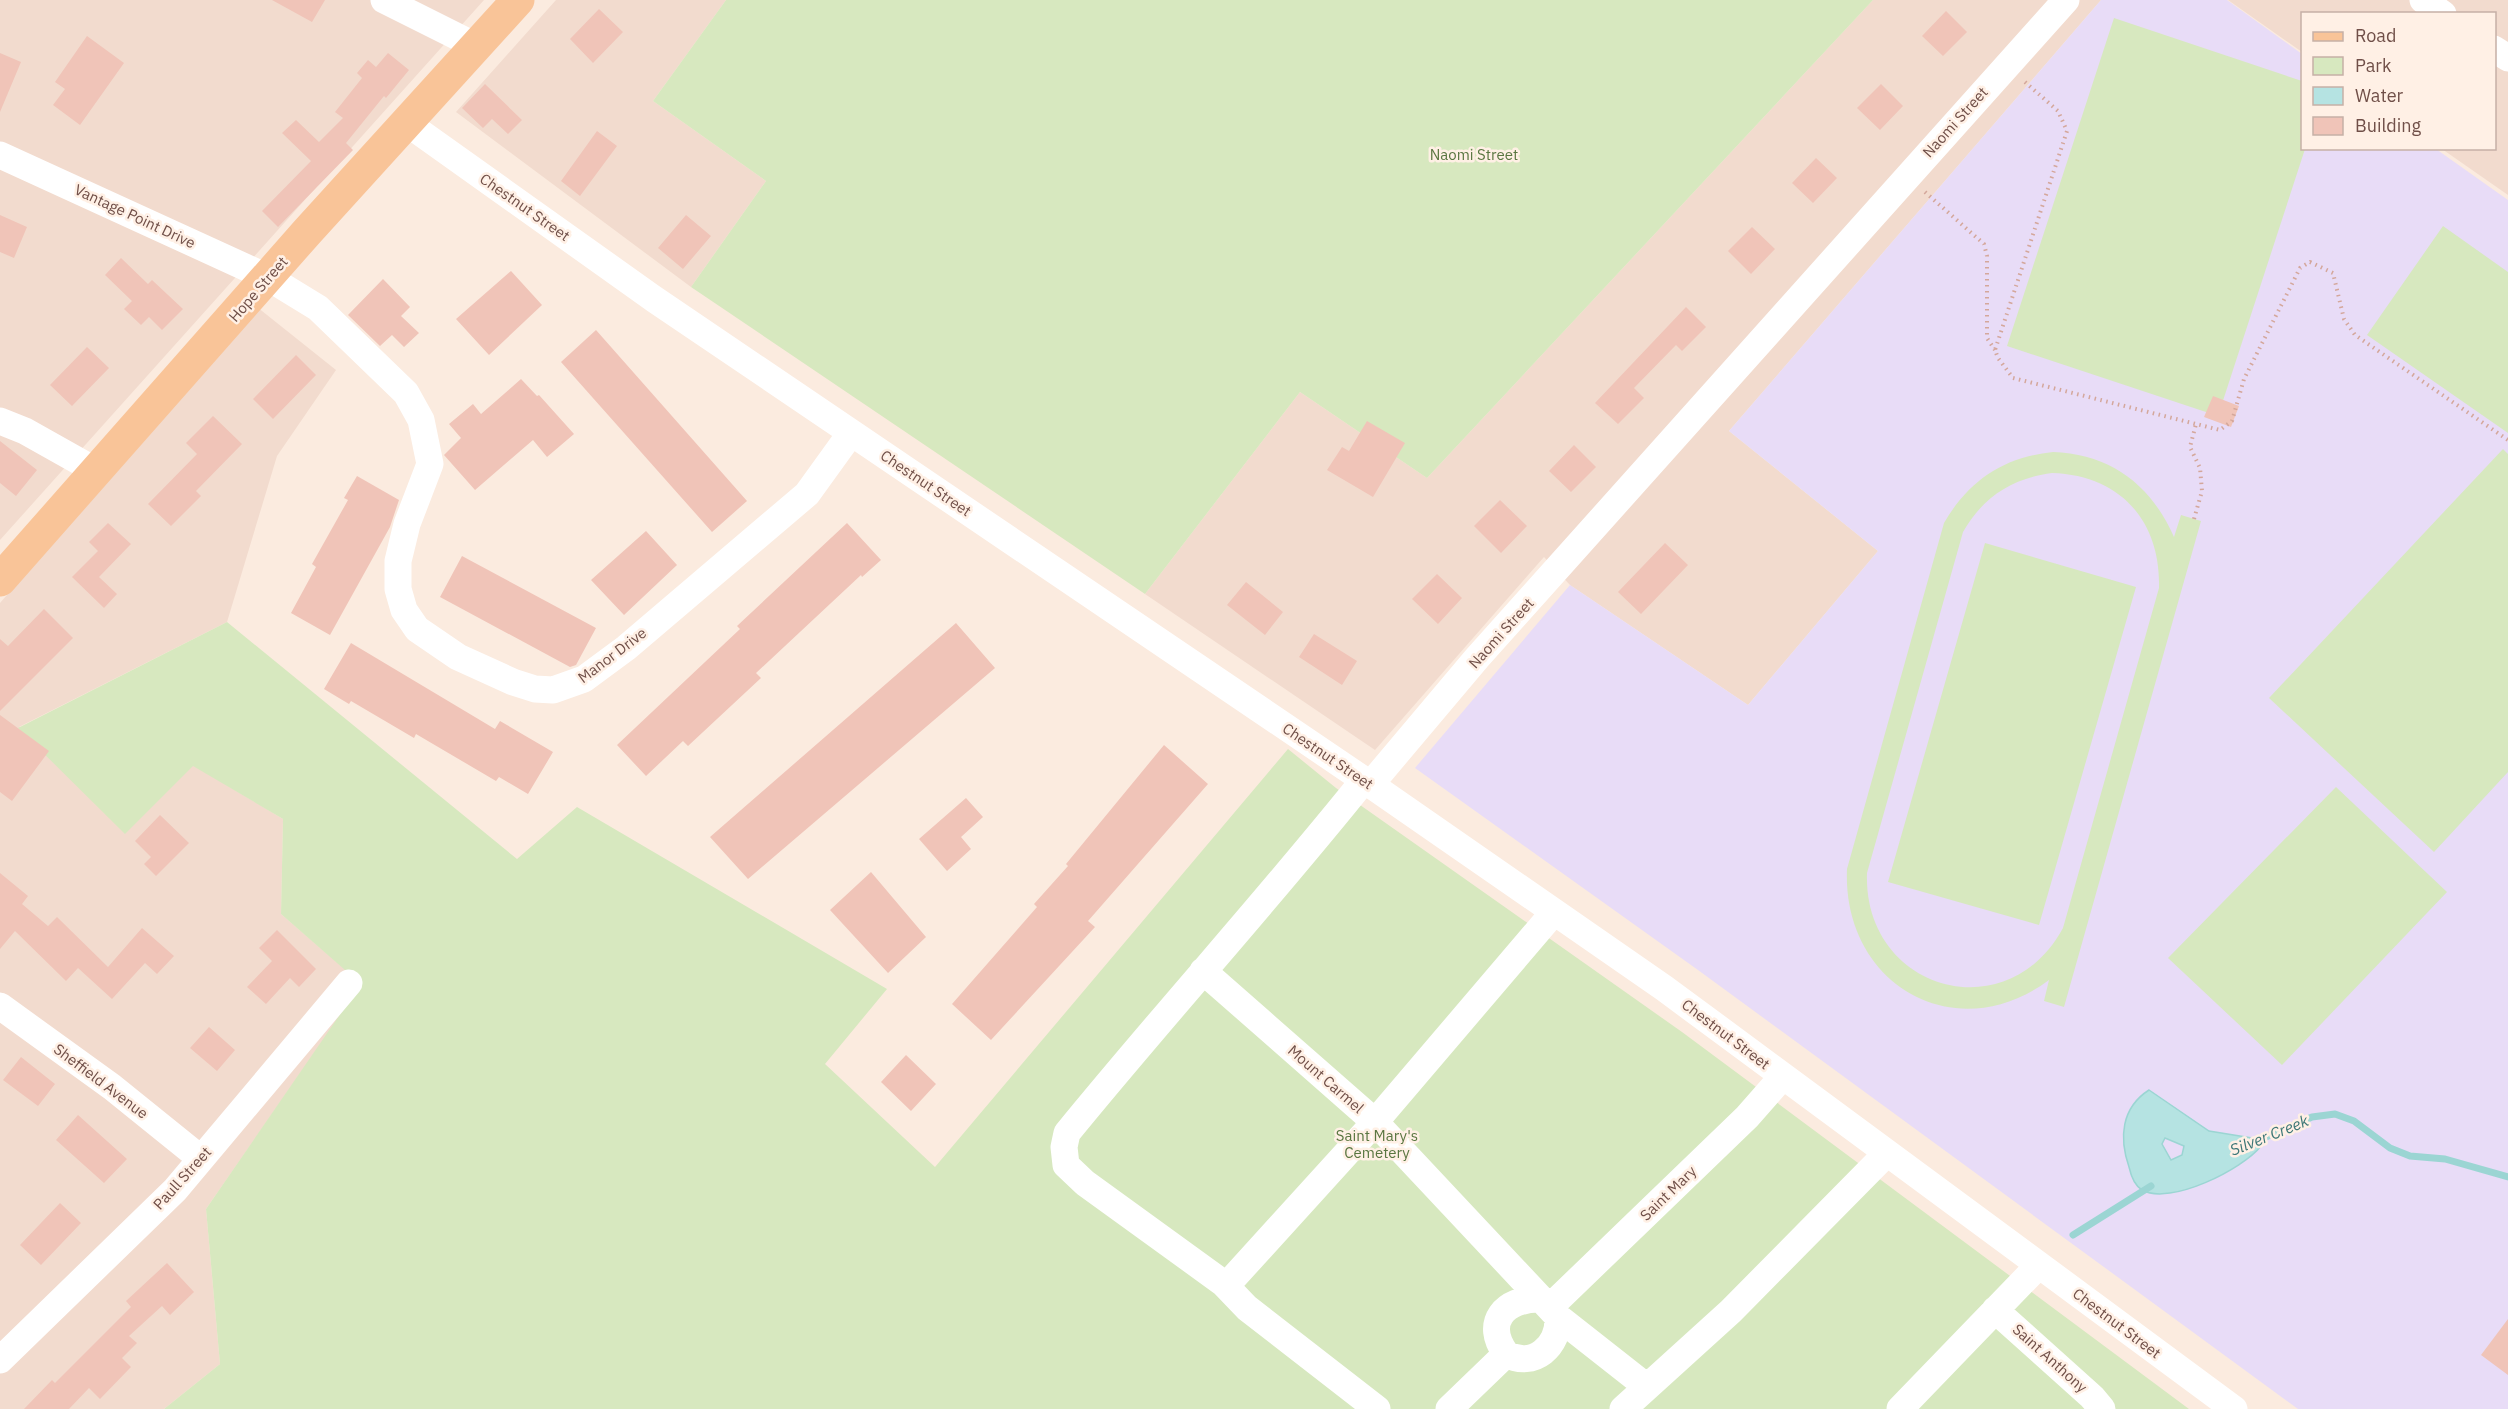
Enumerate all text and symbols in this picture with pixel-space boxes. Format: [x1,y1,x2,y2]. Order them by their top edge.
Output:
legend [2301,12,2496,150]
text: Road [2355,24,2396,47]
text: Park [2355,54,2392,77]
street label: Naomi Street [1918,83,1992,161]
text: Water [2355,84,2404,107]
text: Building [2355,114,2422,137]
park label: Naomi Street [1430,145,1518,164]
street label: Chestnut Street [476,169,574,245]
street label: Vantage Point Drive [72,180,198,252]
street label: Hope Street [224,252,292,326]
street label: Chestnut Street [877,446,975,520]
street label: Naomi Street [1464,594,1538,672]
street label: Manor Drive [574,623,650,687]
street label: Chestnut Street [1279,719,1377,793]
street label: Chestnut Street [1678,995,1774,1073]
street label: Sheffield Avenue [50,1039,152,1123]
street label: Mount Carmel [1284,1041,1368,1117]
water label: Silver Creek [2227,1110,2312,1160]
park label: Saint Mary's Cemetery [1336,1126,1418,1162]
street label: Paull Street [149,1143,215,1213]
street label: Saint Mary [1636,1161,1701,1225]
street label: Chestnut Street [2069,1284,2165,1362]
street label: Saint Anthony [2009,1319,2092,1397]

